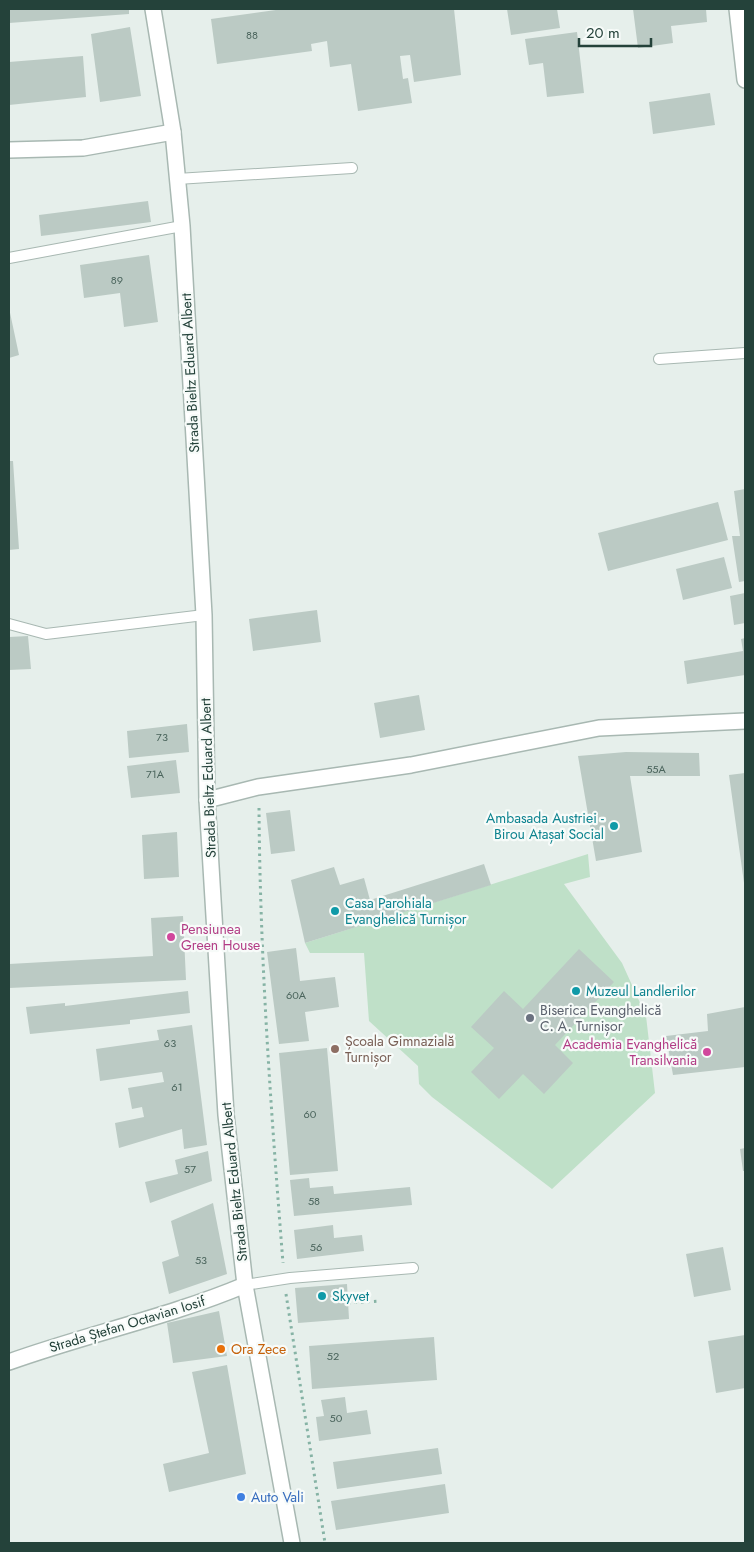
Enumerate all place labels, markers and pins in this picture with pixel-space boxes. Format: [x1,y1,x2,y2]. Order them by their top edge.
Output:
place label: Ambasada Austriei - Birou Atașat Social [486,808,604,845]
marker: Ambasada Austriei - Birou Atașat Social [608,820,620,832]
place label: Casa Parohiala Evanghelică Turnișor [345,893,467,930]
marker: Casa Parohiala Evanghelică Turnișor [329,905,341,917]
place label: Pensiunea Green House [181,919,260,955]
marker: Pensiunea Green House [165,931,177,943]
place label: Muzeul Landlerilor [586,981,696,1001]
marker: Muzeul Landlerilor [570,985,582,997]
place label: Biserica Evanghelică C. A. Turnișor [540,1000,661,1037]
marker: Biserica Evanghelică C. A. Turnișor [524,1012,536,1024]
place label: Școala Gimnazială Turnișor [345,1031,454,1068]
place label: Academia Evanghelică Transilvania [563,1034,697,1070]
marker: Școala Gimnazială Turnișor [329,1043,341,1055]
marker: Academia Evanghelică Transilvania [701,1046,713,1058]
place label: Skyvet [332,1286,370,1306]
marker: Skyvet [316,1290,328,1302]
place label: Ora Zece [231,1339,286,1359]
marker: Ora Zece [215,1343,227,1355]
place label: Auto Vali [251,1487,304,1507]
marker: Auto Vali [235,1491,247,1503]

